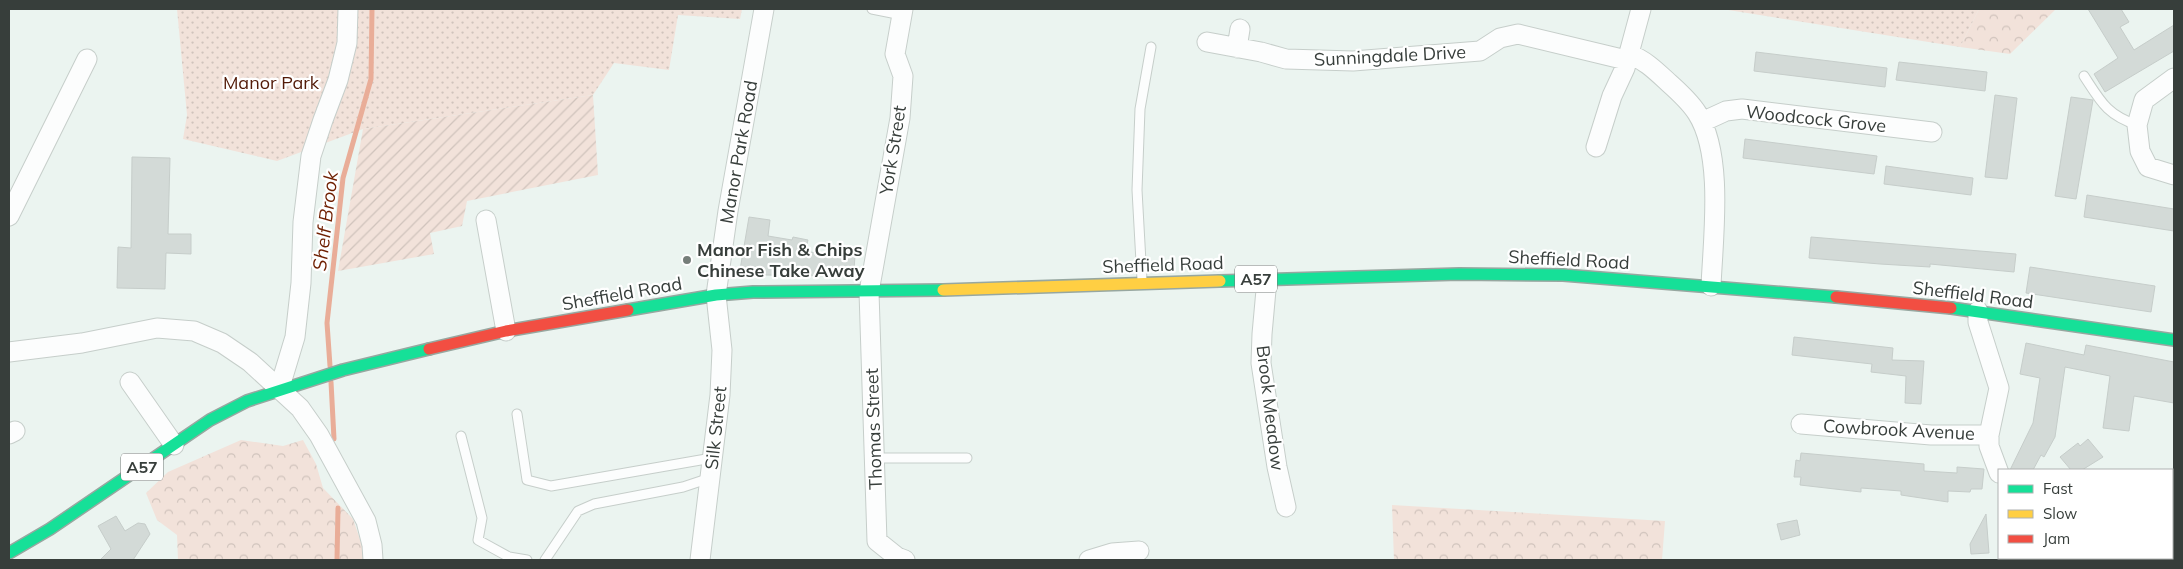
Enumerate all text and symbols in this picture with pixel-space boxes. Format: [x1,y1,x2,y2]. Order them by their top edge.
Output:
street label: Sunningdale Drive [1313,40,1467,71]
park label: Manor Park [223,71,320,94]
street label: Manor Park Road [715,79,762,225]
street label: Woodcock Grove [1745,100,1887,137]
street label: York Street [874,104,911,197]
water label: Shelf Brook [307,169,343,272]
place label: Manor Fish & Chips Chinese Take Away [697,238,865,282]
street label: Sheffield Road [1508,245,1630,274]
street label: Sheffield Road [1102,251,1224,278]
marker: Manor Fish & Chips Chinese Take Away [681,254,693,266]
road number: A57 [1235,266,1277,292]
street label: Sheffield Road [560,272,684,315]
street label: Sheffield Road [1911,276,2035,313]
street label: Brook Meadow [1251,344,1290,472]
street label: Thomas Street [860,368,887,490]
street label: Silk Street [700,385,731,471]
street label: Cowbrook Avenue [1823,414,1975,445]
road number: A57 [121,454,163,481]
legend [1998,469,2173,559]
text: Fast [2043,479,2073,498]
text: Slow [2043,504,2077,523]
text: Jam [2043,529,2070,548]

